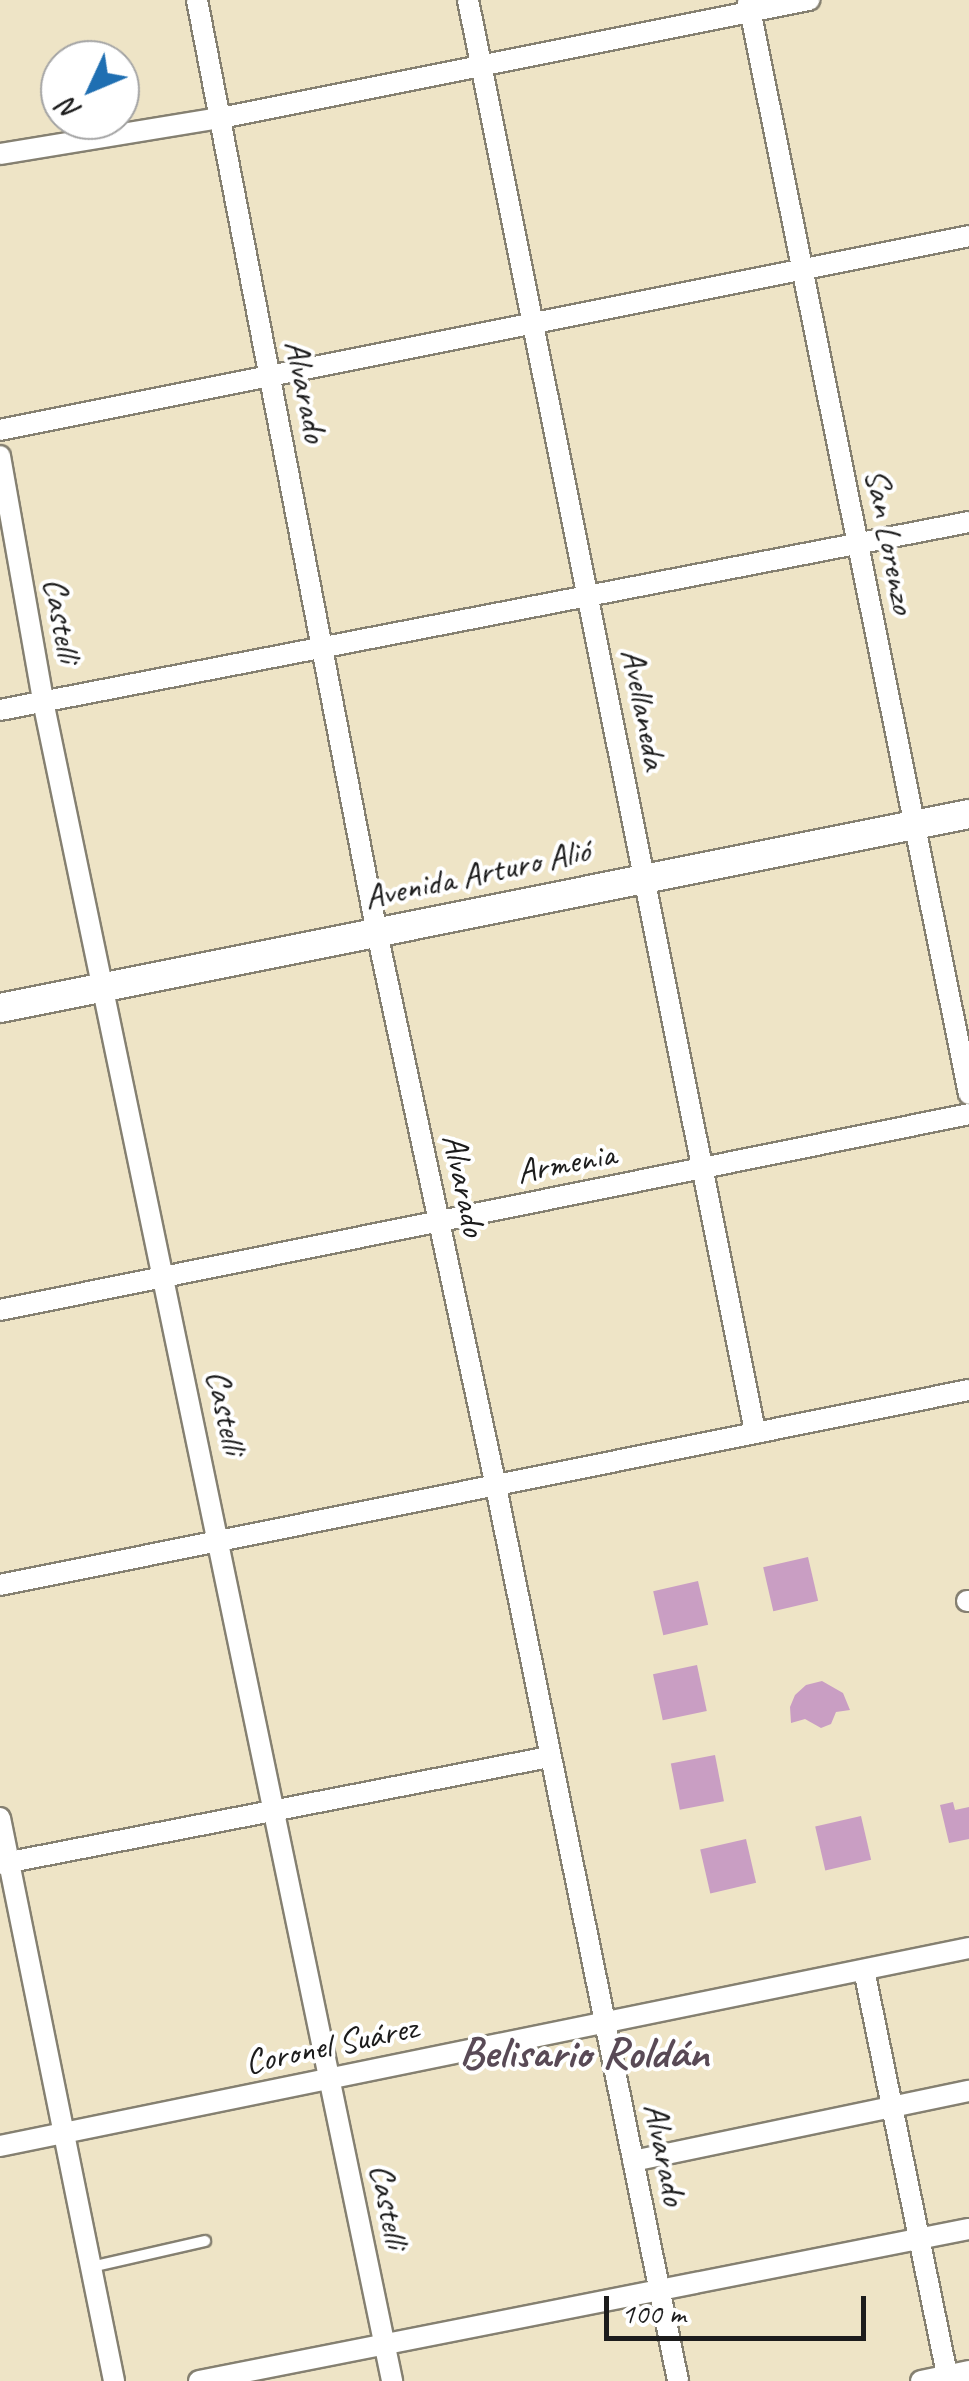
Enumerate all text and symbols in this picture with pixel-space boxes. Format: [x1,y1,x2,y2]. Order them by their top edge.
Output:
north arrow [40,40,140,140]
text: N [51,91,88,128]
street label: Alvarado [276,336,336,446]
street label: San Lorenzo [855,465,925,617]
street label: Castelli [34,574,90,666]
street label: Avellaneda [612,645,676,773]
street label: Avenida Arturo Alió [360,830,594,918]
street label: Alvarado [433,1130,495,1240]
street label: Armenia [513,1133,619,1193]
street label: Castelli [197,1366,255,1458]
street label: Coronel Suárez [241,2006,421,2084]
district label: Belisario Roldán [459,2026,709,2080]
street label: Alvarado [635,2099,695,2209]
street label: Castelli [360,2160,418,2252]
scale bar [609,2276,872,2338]
text: 100 m [621,2294,686,2332]

